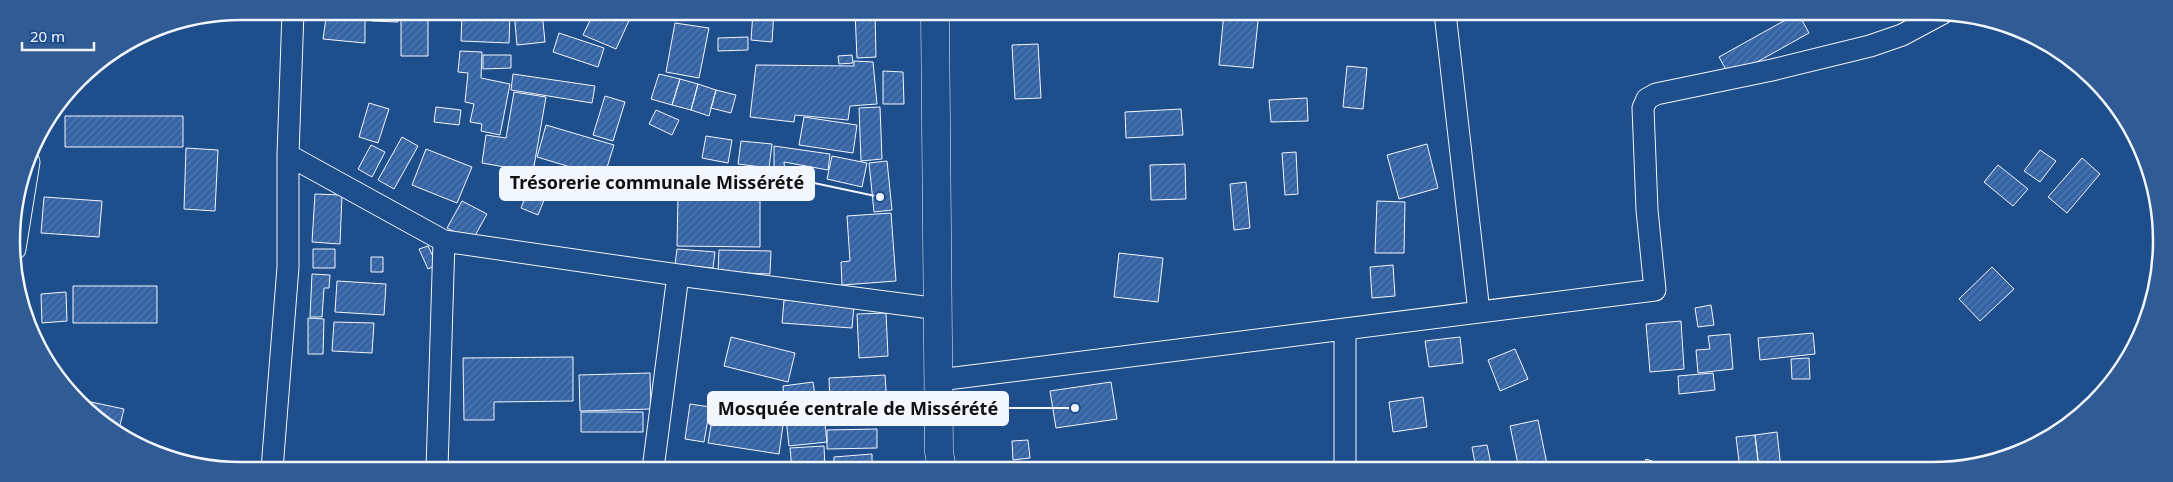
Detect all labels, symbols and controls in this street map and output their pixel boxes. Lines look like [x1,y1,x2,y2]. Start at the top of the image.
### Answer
scale bar [22,20,95,52]
text: 20 m [30,26,65,46]
callout: Trésorerie communale Missérété [500,167,814,200]
text: Trésorerie communale Missérété [510,170,804,194]
callout: Mosquée centrale de Missérété [708,392,1008,425]
text: Mosquée centrale de Missérété [718,396,998,420]

